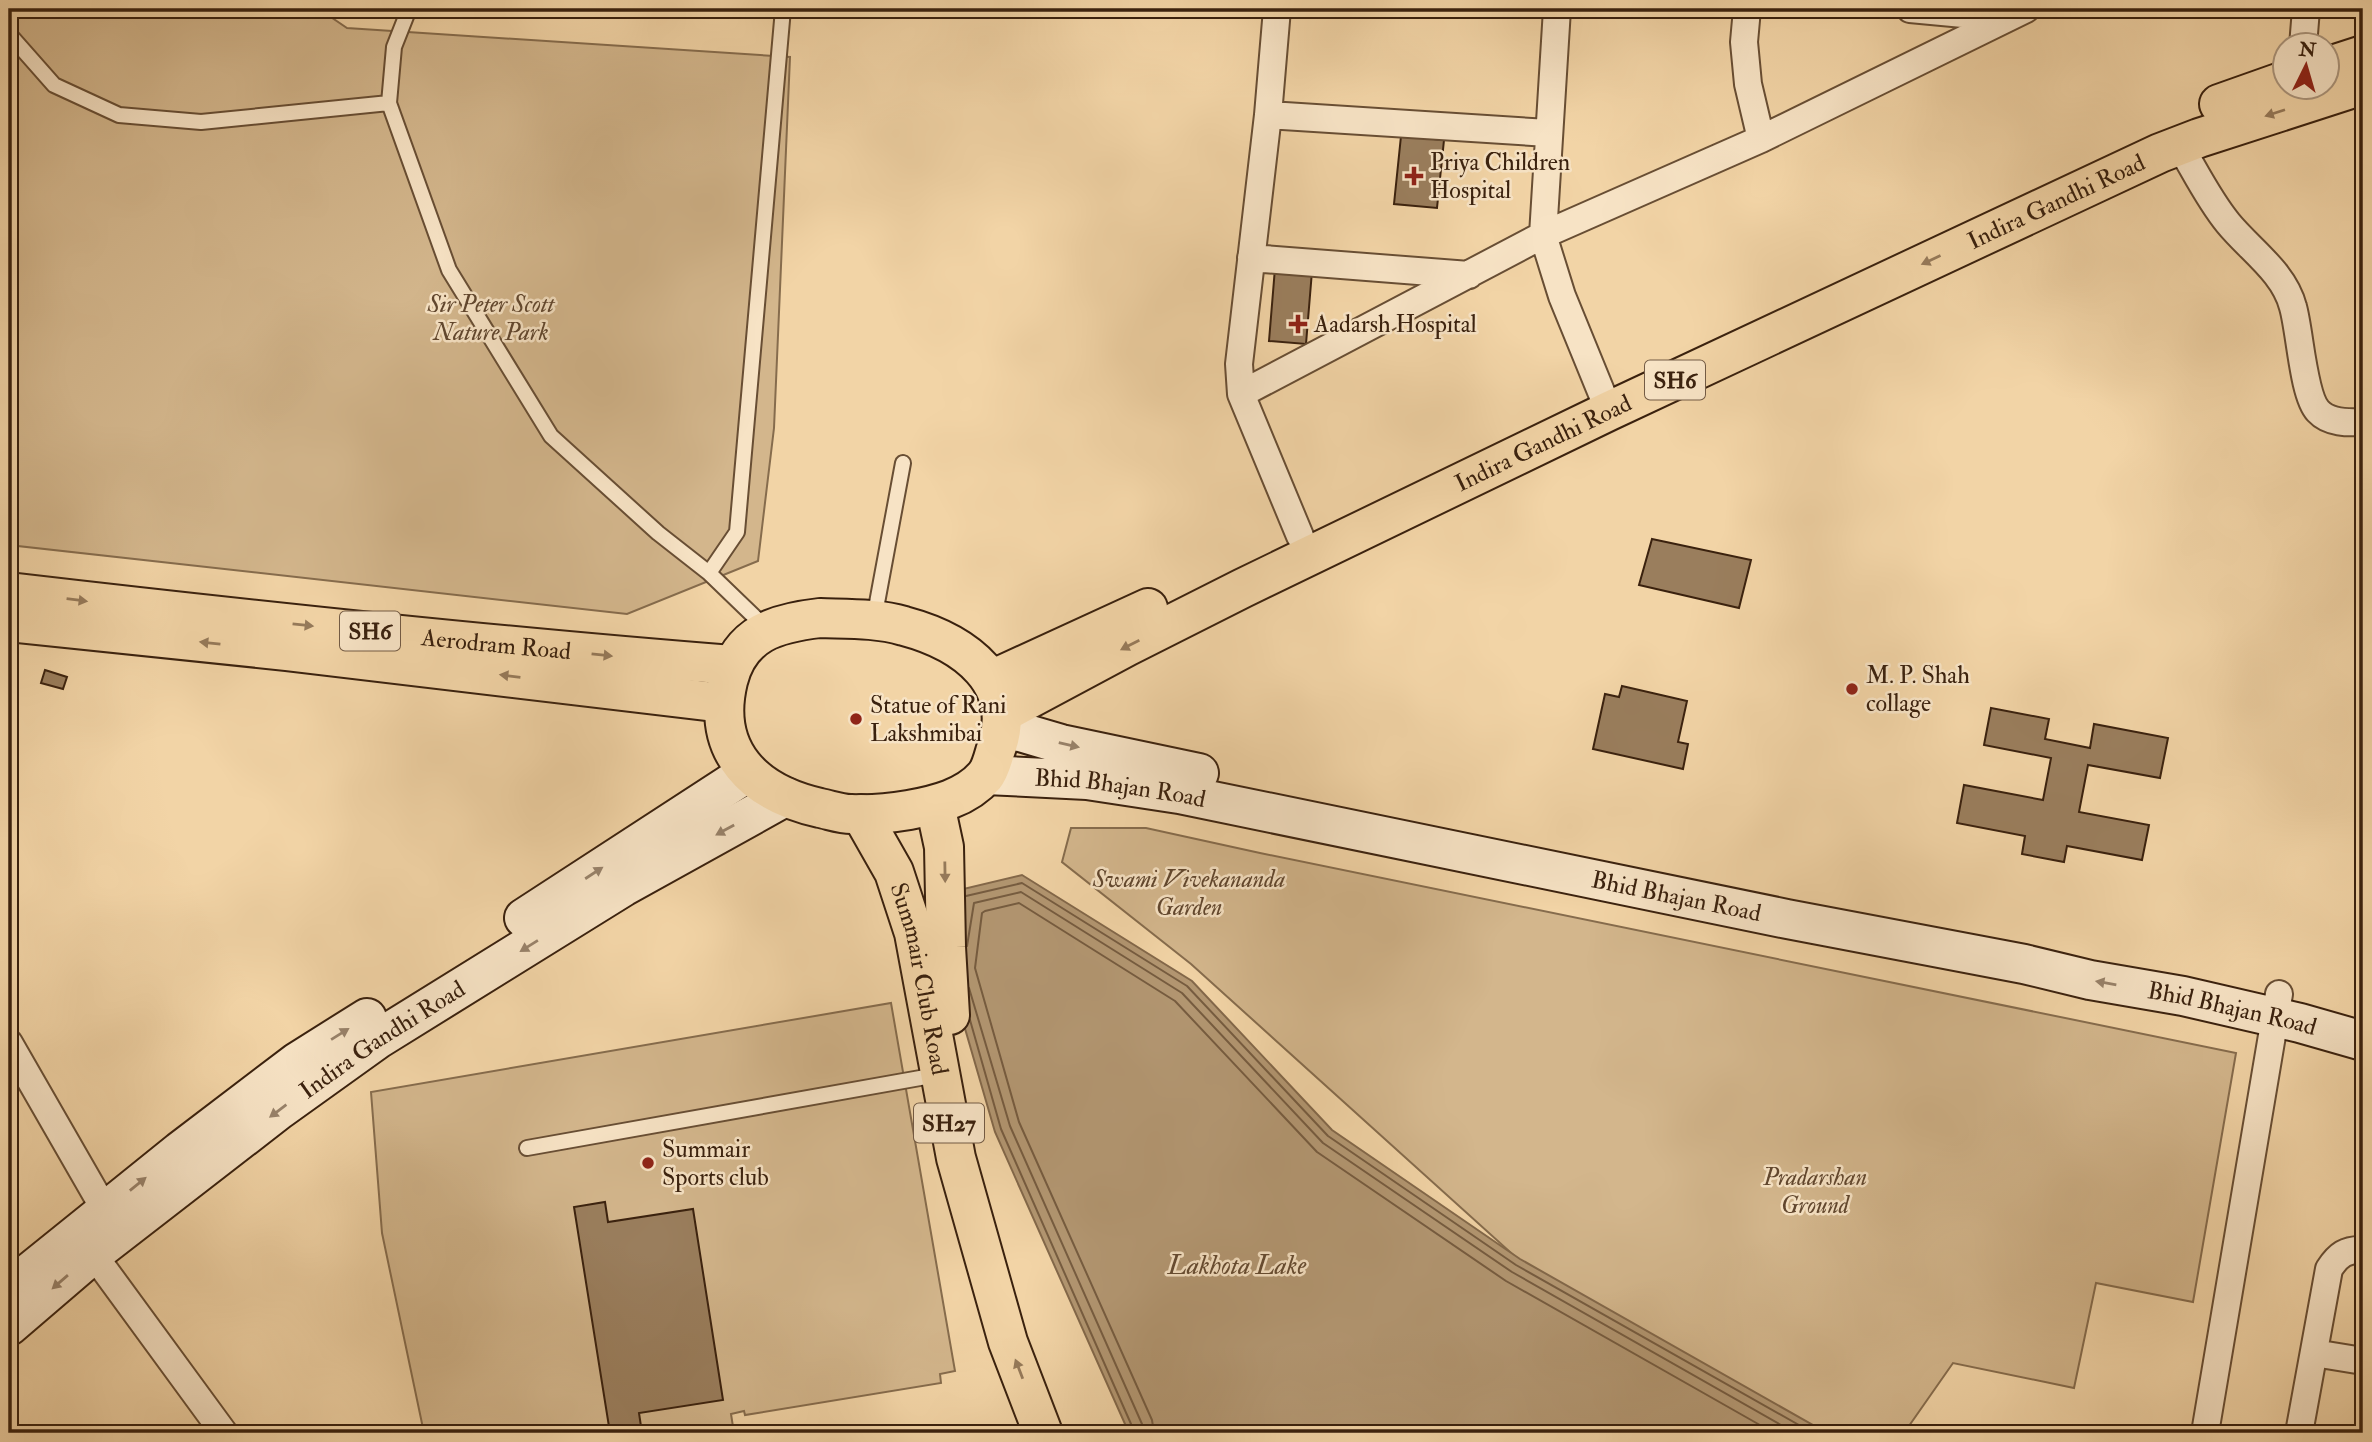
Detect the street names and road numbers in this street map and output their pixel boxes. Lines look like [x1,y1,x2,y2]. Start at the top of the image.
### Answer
street label: Indira Gandhi Road [1962,147,2150,256]
road number: SH6 [1645,360,1705,400]
street label: Indira Gandhi Road [1450,387,1637,499]
road number: SH6 [340,611,400,650]
street label: Aerodram Road [419,622,573,667]
street label: Bhid Bhajan Road [1034,762,1209,815]
street label: Bhid Bhajan Road [1589,864,1764,929]
street label: Summair Club Road [883,879,956,1078]
street label: Indira Gandhi Road [293,973,471,1106]
street label: Bhid Bhajan Road [2145,975,2321,1043]
road number: SH27 [914,1104,984,1142]

